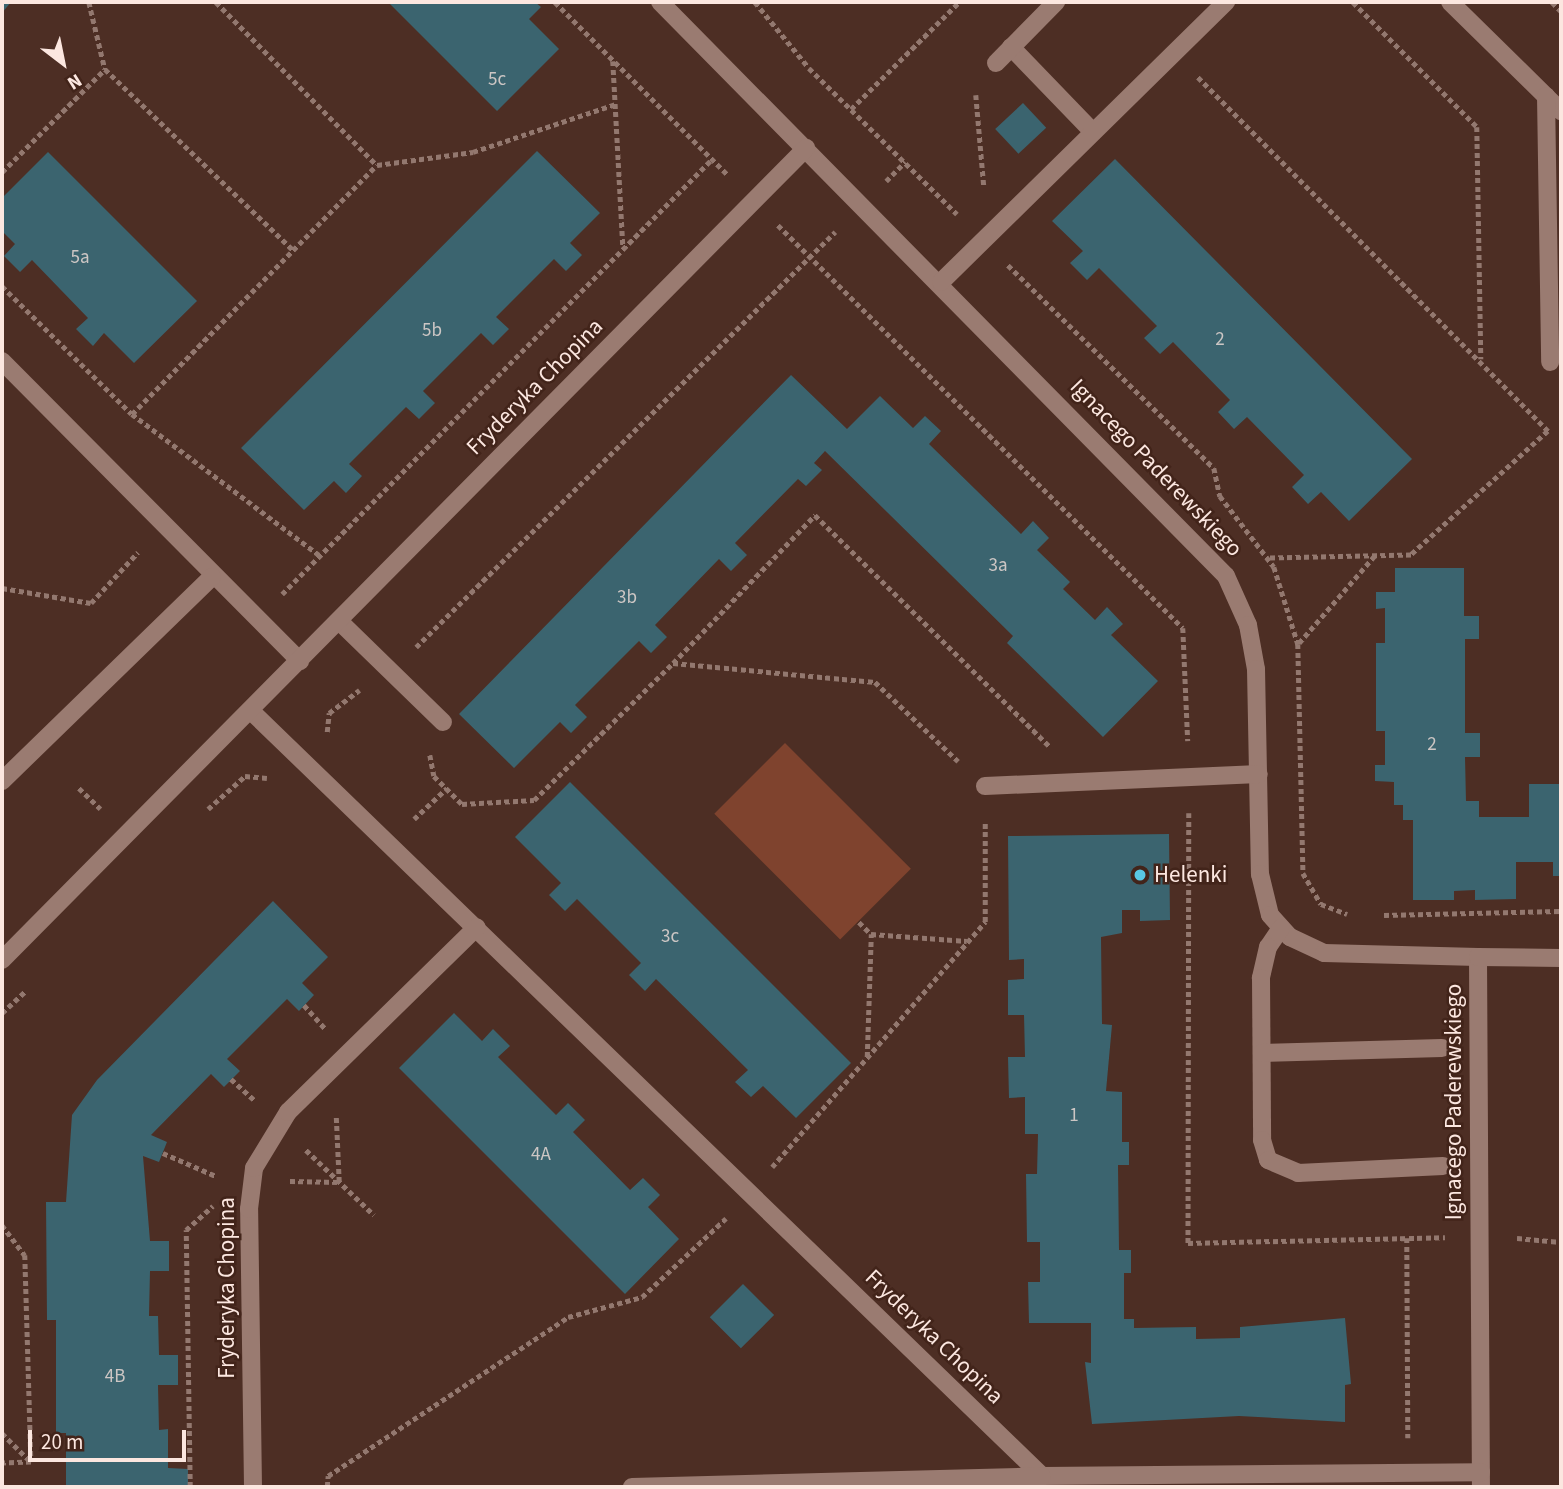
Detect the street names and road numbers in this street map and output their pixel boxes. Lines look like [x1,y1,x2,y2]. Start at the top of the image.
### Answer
street label: Fryderyka Chopina [461,313,609,461]
street label: Ignacego Paderewskiego [1064,373,1248,563]
street label: Ignacego Paderewskiego [1440,984,1468,1220]
street label: Fryderyka Chopina [213,1197,241,1379]
street label: Fryderyka Chopina [859,1264,1009,1410]

